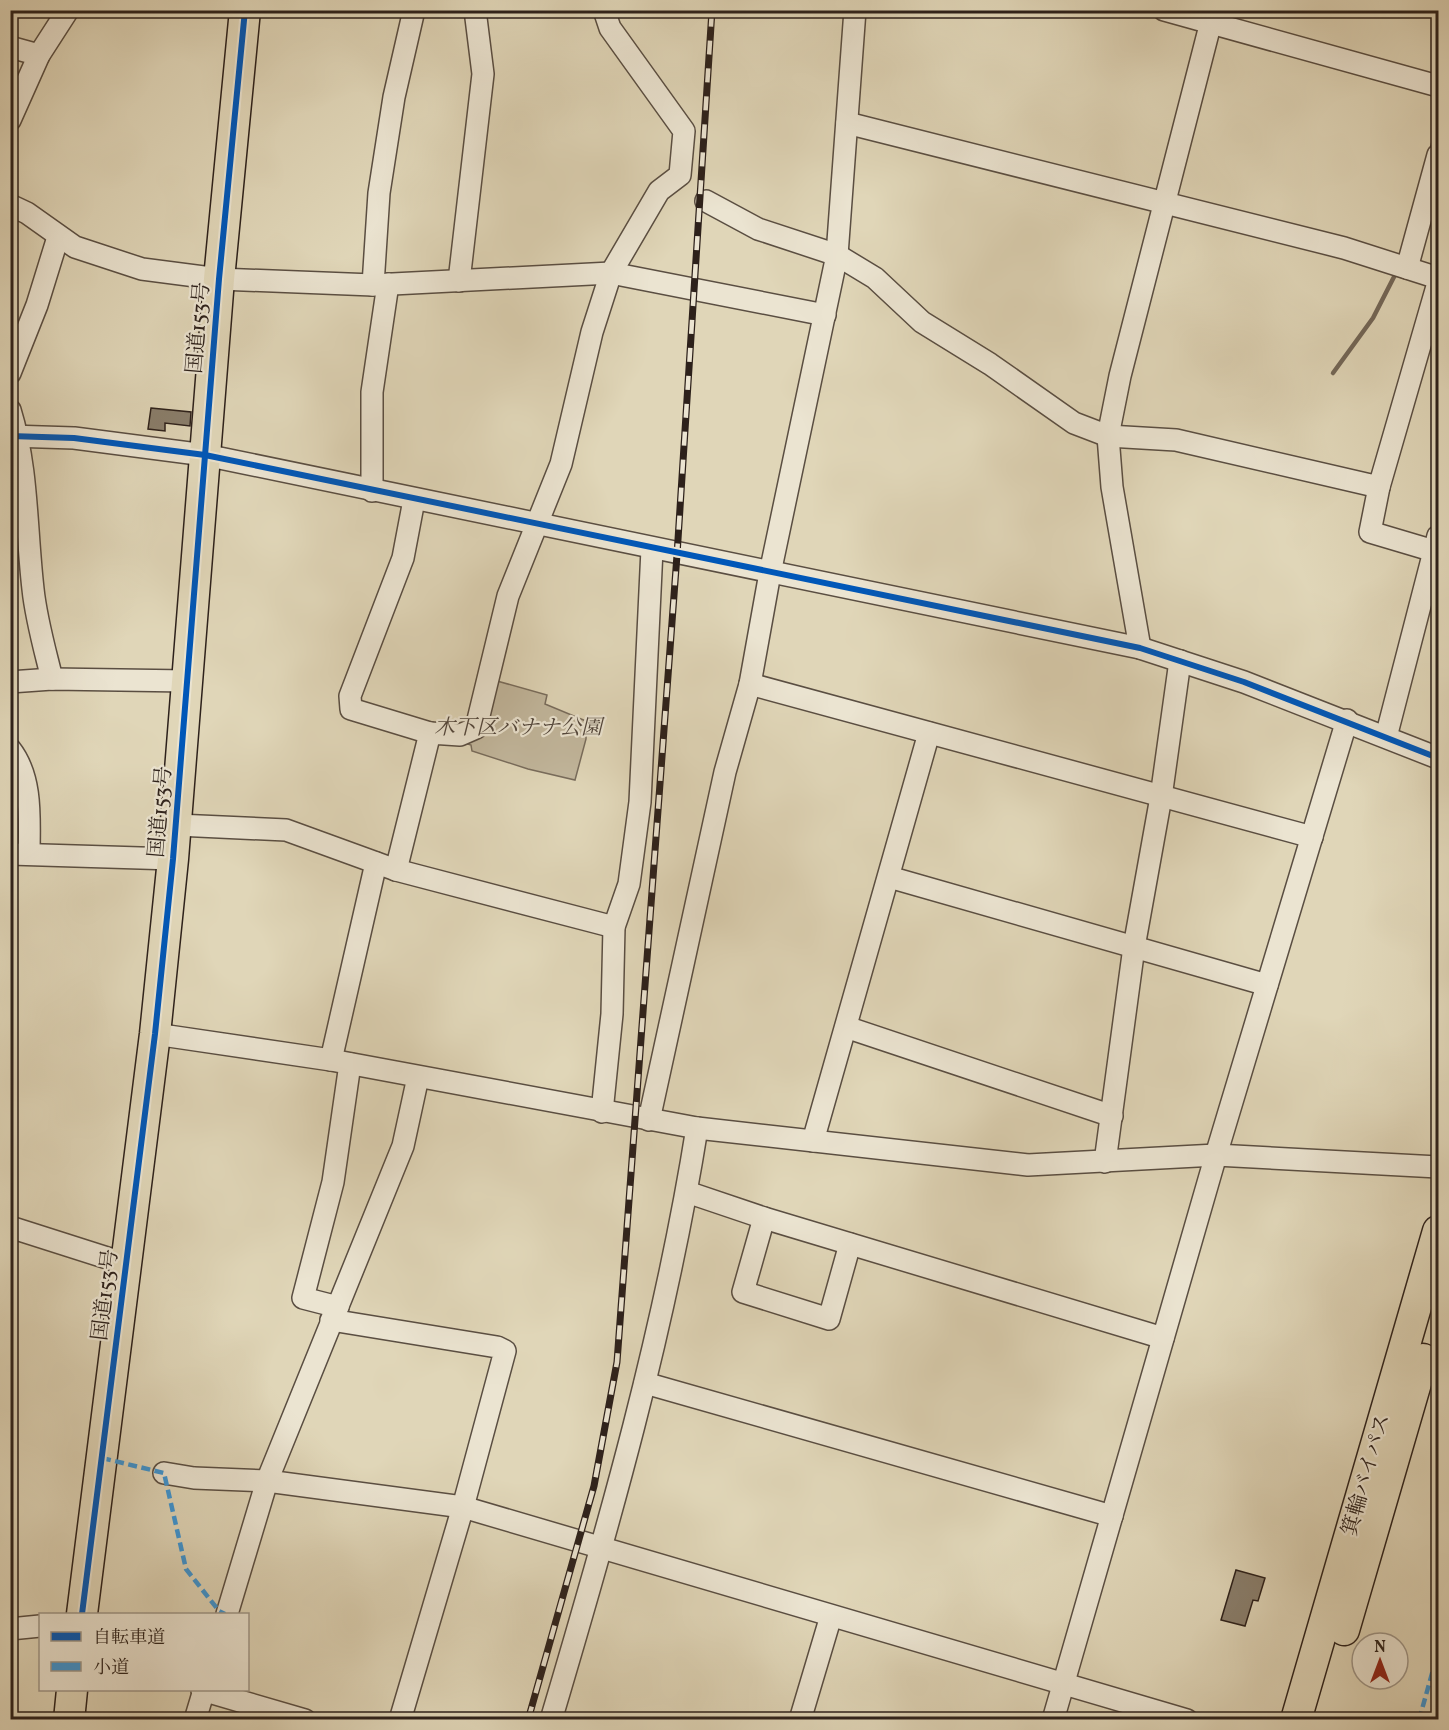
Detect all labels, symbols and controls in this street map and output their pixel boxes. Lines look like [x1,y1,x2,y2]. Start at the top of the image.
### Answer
street label: 国道153号 [181,281,217,375]
park label: 木下区バナナ公園 [434,714,605,743]
street label: 国道153号 [143,765,179,859]
street label: 国道153号 [86,1248,126,1342]
street label: 箕輪バイパス [1336,1411,1398,1539]
legend [39,1613,249,1691]
text: 自転車道 [93,1626,165,1651]
north arrow [1350,1631,1410,1691]
text: N [1374,1637,1386,1659]
text: 小道 [93,1656,129,1681]

